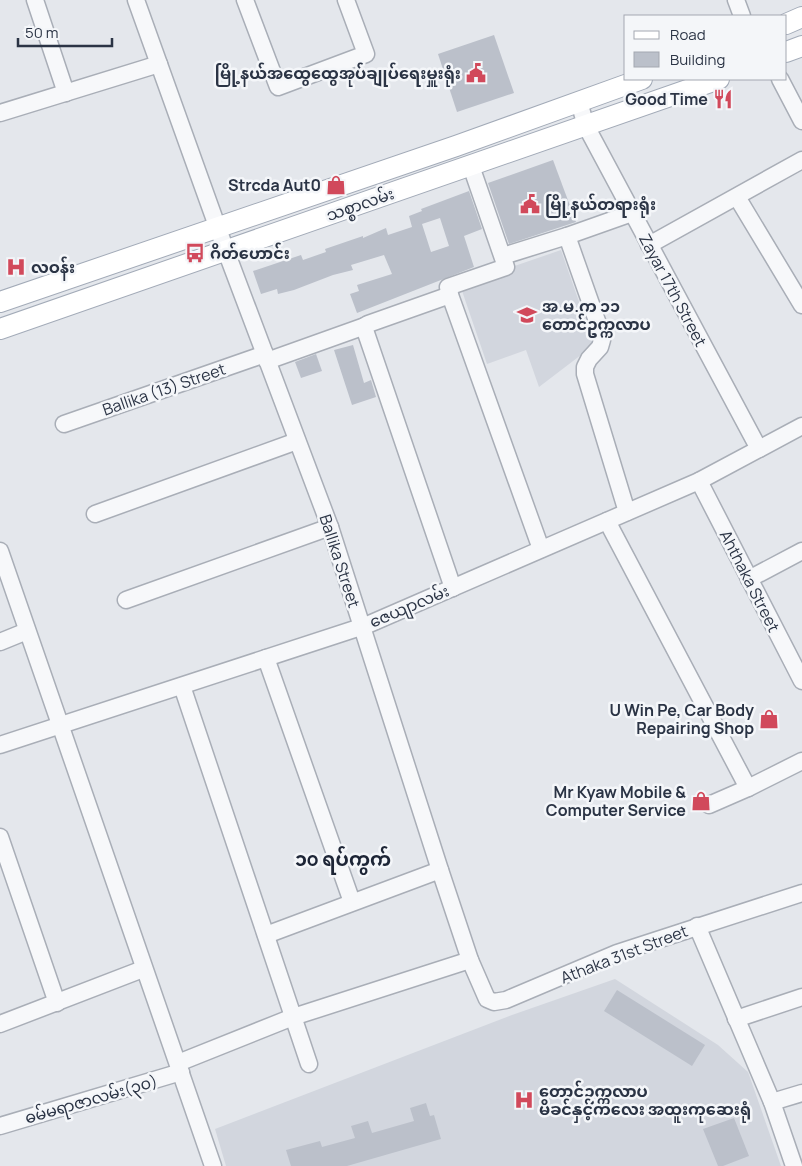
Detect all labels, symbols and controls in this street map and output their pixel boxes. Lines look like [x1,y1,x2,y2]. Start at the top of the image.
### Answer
scale bar [18,15,111,47]
legend [624,15,787,80]
text: 50 m [25,22,59,43]
text: Road [670,24,706,45]
text: Building [670,49,725,70]
place label: မြို့နယ်အထွေထွေအုပ်ချုပ်ရေးမှူးရုံး [215,62,461,87]
public building icon: မြို့နယ်အထွေထွေအုပ်ချုပ်ရေးမှူးရုံး [465,62,487,84]
place label: Good Time [625,88,708,110]
restaurant icon: Good Time [712,88,734,110]
place label: Strcda Aut0 [228,174,321,196]
shop icon: Strcda Aut0 [325,174,347,196]
street label: သစ္စာလမ်း [323,182,398,229]
public building icon: မြို့နယ်တရားရုံး [519,193,541,215]
place label: မြို့နယ်တရားရုံး [545,193,656,218]
street label: Zayar 17th Street [634,230,712,350]
bus stop icon: ဂိတ်ဟောင်း [184,242,206,264]
place label: ဂိတ်ဟောင်း [210,242,290,264]
hospital icon: လဝန်း [5,256,27,278]
place label: လဝန်း [31,256,75,281]
place label: အ.မ.က ၁၁ တောင်ဥက္ကလာပ [542,295,651,338]
school or university icon: အ.မ.က ၁၁ တောင်ဥက္ကလာပ [516,304,538,326]
street label: Ballika (13) Street [100,358,228,420]
street label: Ballika Street [315,512,365,610]
street label: Ahthaka Street [715,526,785,636]
street label: ဇေယျာလမ်း [366,579,453,635]
place label: U Win Pe, Car Body Repairing Shop [609,699,754,739]
shop icon: U Win Pe, Car Body Repairing Shop [758,708,780,730]
place label: Mr Kyaw Mobile & Computer Service [546,781,686,821]
shop icon: Mr Kyaw Mobile & Computer Service [690,790,712,812]
district label: ၁o ရပ်ကွက် [295,846,391,875]
street label: Athaka 31st Street [557,920,691,988]
street label: ဓမ်မရာဇာလမ်း(၃၀) [22,1070,161,1131]
place label: တောင်ဥက္ကလာပ မိခင်နှင့်ကလေး အထူးကုဆေးရုံ [539,1080,751,1123]
hospital icon: တောင်ဥက္ကလာပ မိခင်နှင့်ကလေး အထူးကုဆေးရုံ [513,1089,535,1111]

